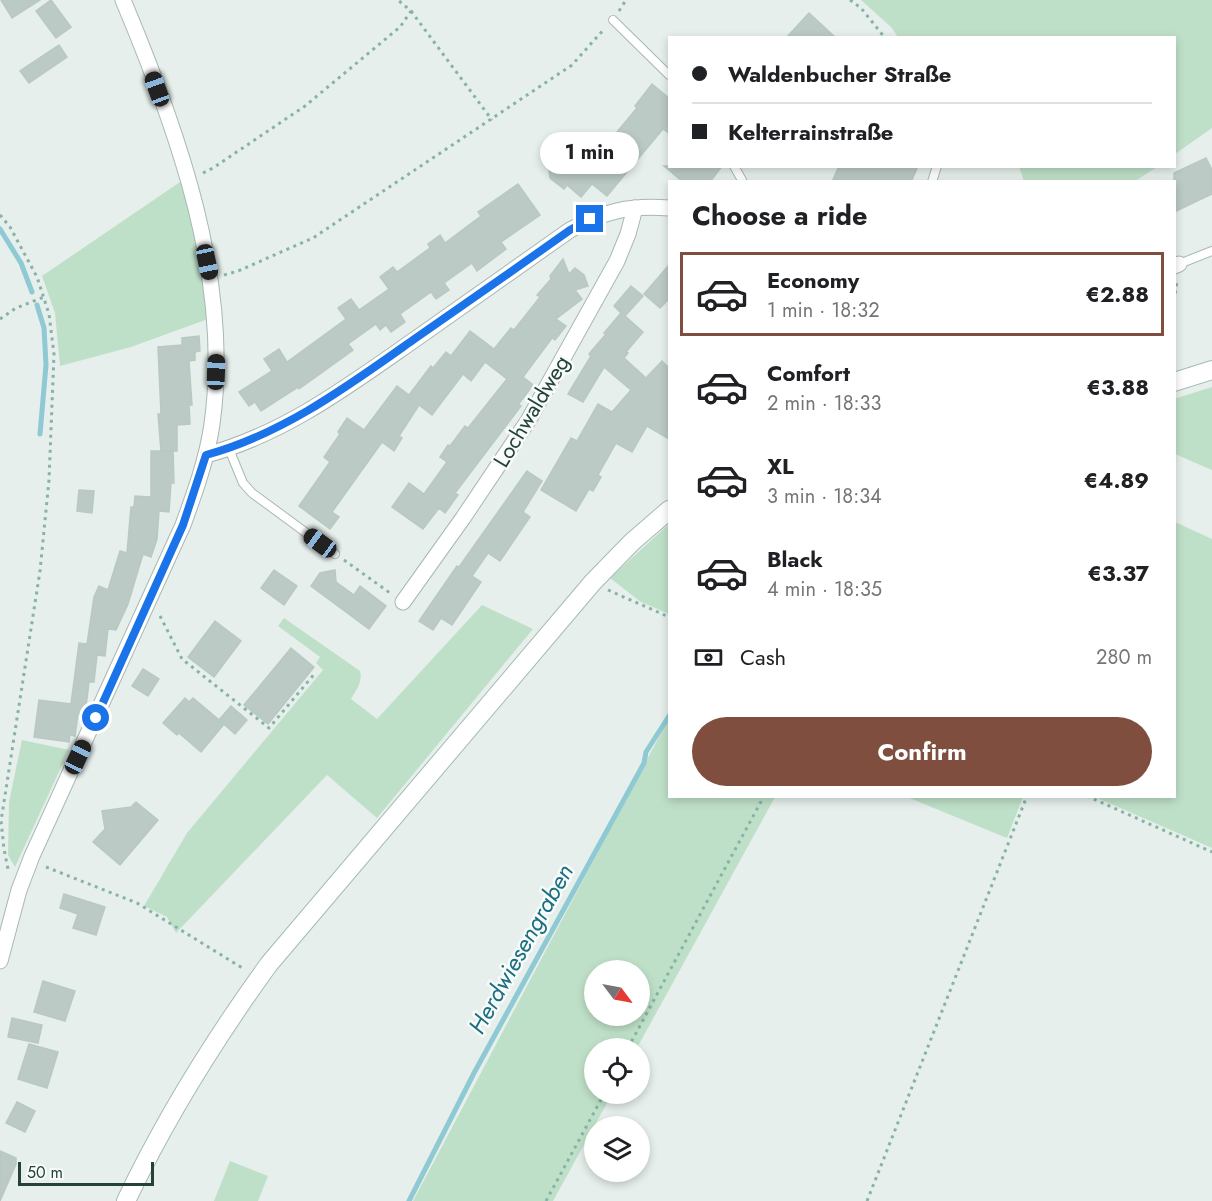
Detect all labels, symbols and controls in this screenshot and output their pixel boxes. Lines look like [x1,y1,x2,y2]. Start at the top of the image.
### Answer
text: Waldenbucher Straße [728,58,951,90]
car [142,69,172,109]
text: Kelterrainstraße [728,116,893,148]
callout: 1 min [540,132,640,174]
text: 1 min [565,138,614,167]
text: Choose a ride [692,196,867,235]
route end [576,205,603,232]
car [194,243,220,281]
text: Economy [767,264,859,296]
icon: car [695,267,749,321]
text: €2.88 [1085,278,1149,310]
text: 1 min · 18:32 [767,296,880,325]
street label: Lochwaldweg [485,349,577,473]
car [206,354,226,390]
text: Comfort [767,357,850,389]
icon: car [695,360,749,414]
text: €3.88 [1087,371,1149,403]
text: 2 min · 18:33 [767,389,881,418]
text: XL [767,450,794,482]
icon: car [695,453,749,507]
text: €4.89 [1084,464,1149,496]
text: 3 min · 18:34 [767,482,882,511]
car [300,525,340,561]
text: Black [767,543,823,575]
icon: car [695,546,749,600]
text: €3.37 [1088,557,1149,589]
text: 4 min · 18:35 [767,575,882,604]
icon: cash [692,641,725,674]
text: Cash [740,641,786,673]
text: 280 m [1096,643,1152,672]
route start [82,704,109,731]
button: Confirm [692,717,1152,786]
car [62,737,94,777]
water label: Herdwiesengraben [459,857,582,1040]
north arrow [584,960,650,1026]
map controls [584,960,650,1182]
button: locate [584,1038,650,1104]
button: layers [584,1116,650,1182]
scale bar [18,1159,154,1186]
text: 50 m [27,1161,63,1184]

